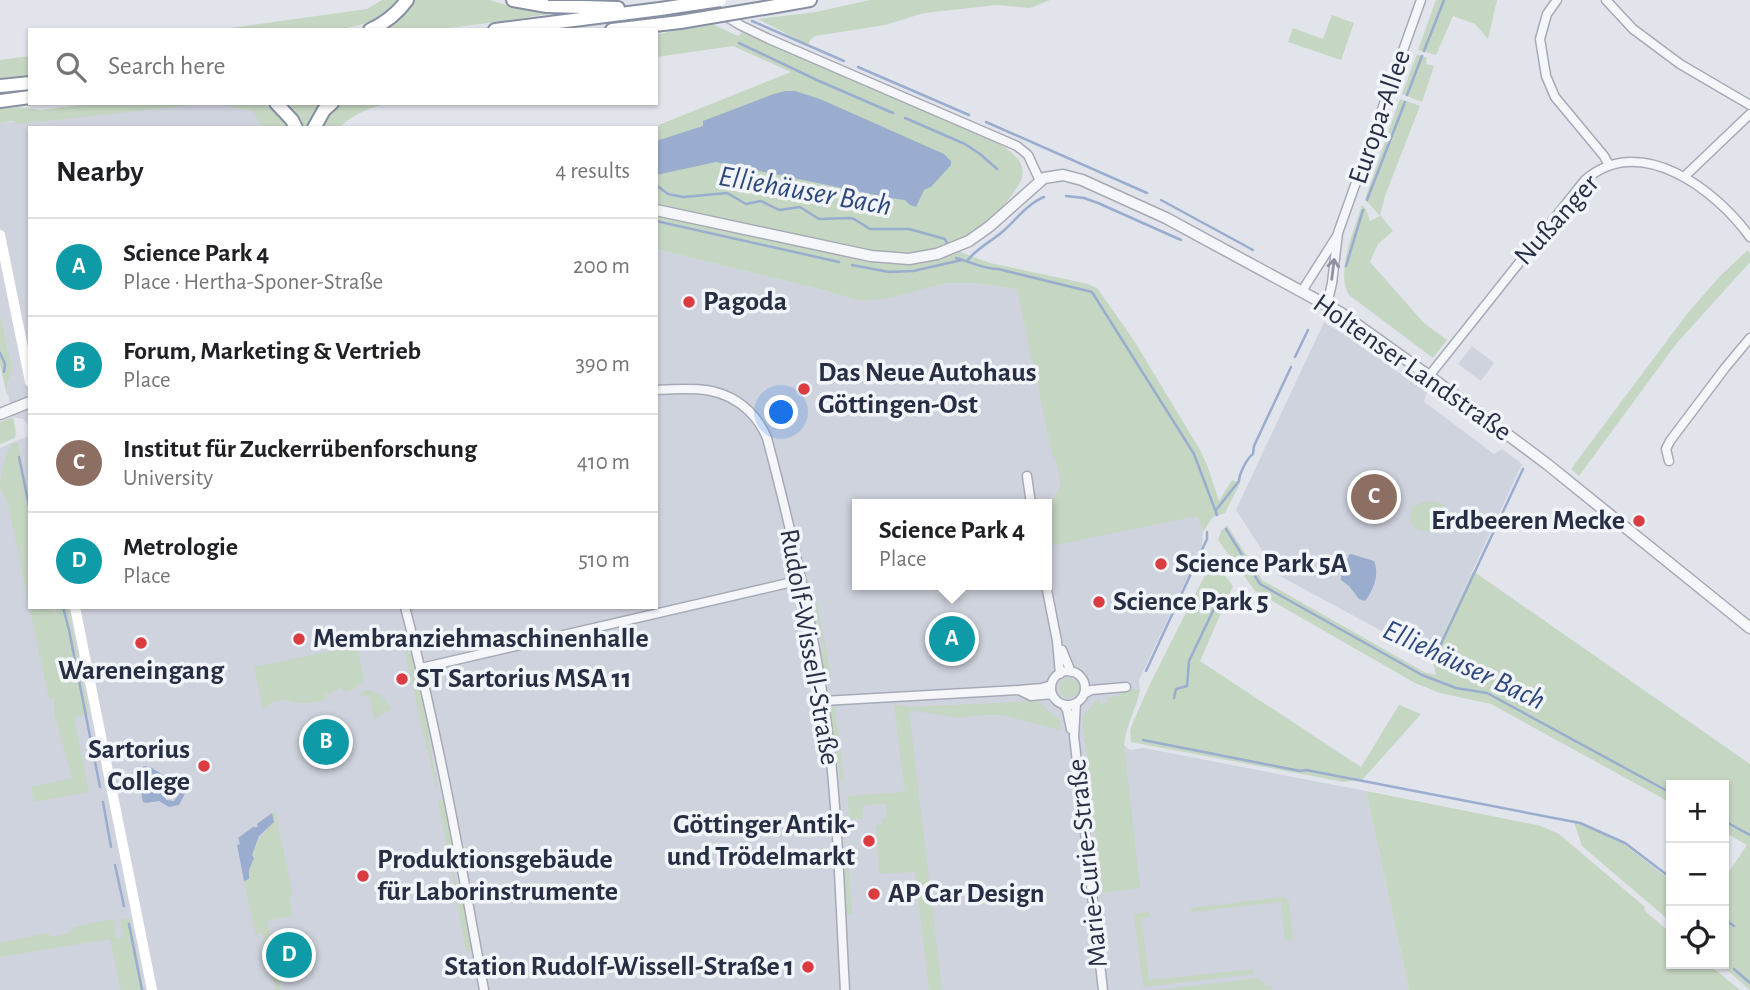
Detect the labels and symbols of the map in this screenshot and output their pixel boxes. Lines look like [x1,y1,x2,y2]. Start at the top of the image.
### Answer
street label: Europa-Allee [1344,46,1416,188]
water label: Elliehäuser Bach [716,161,894,221]
street label: Nußanger [1509,169,1605,271]
one-way arrow [1327,258,1340,281]
place label: Pagoda [703,288,787,316]
street label: Holtenser Landstraße [1308,289,1516,447]
marker: Pagoda [681,294,697,310]
place label: Das Neue Autohaus Göttingen-Ost [818,359,1037,419]
marker: Das Neue Autohaus Göttingen-Ost [796,381,812,397]
your location [764,395,798,429]
pin: C [1351,471,1397,523]
place label: Erdbeeren Mecke [1431,507,1625,535]
marker: Erdbeeren Mecke [1631,513,1647,529]
street label: Rudolf-Wissell-Straße [774,527,844,767]
place label: Science Park 5A [1175,550,1348,578]
marker: Science Park 5A [1153,556,1169,572]
place label: Science Park 5 [1113,588,1269,616]
marker: Science Park 5 [1091,594,1107,610]
pin: A [929,613,975,665]
water label: Elliehäuser Bach [1378,614,1550,716]
place label: Membranziehmaschinenhalle [313,625,649,653]
marker: Membranziehmaschinenhalle [291,631,307,647]
marker: Wareneingang [133,635,149,651]
place label: Wareneingang [58,657,225,685]
place label: ST Sartorius MSA 11 [416,665,632,693]
marker: ST Sartorius MSA 11 [394,671,410,687]
pin: B [303,716,349,768]
place label: Sartorius College [88,736,190,796]
street label: Marie-Curie-Straße [1063,757,1113,969]
marker: Sartorius College [196,758,212,774]
place label: Göttinger Antik- und Trödelmarkt [667,811,856,871]
marker: Göttinger Antik- und Trödelmarkt [861,833,877,849]
place label: Produktionsgebäude für Laborinstrumente [377,846,618,906]
marker: Produktionsgebäude für Laborinstrumente [355,868,371,884]
place label: AP Car Design [888,880,1045,908]
marker: AP Car Design [866,886,882,902]
pin: D [266,929,312,981]
place label: Station Rudolf-Wissell-Straße 1 [444,953,794,981]
marker: Station Rudolf-Wissell-Straße 1 [800,959,816,975]

